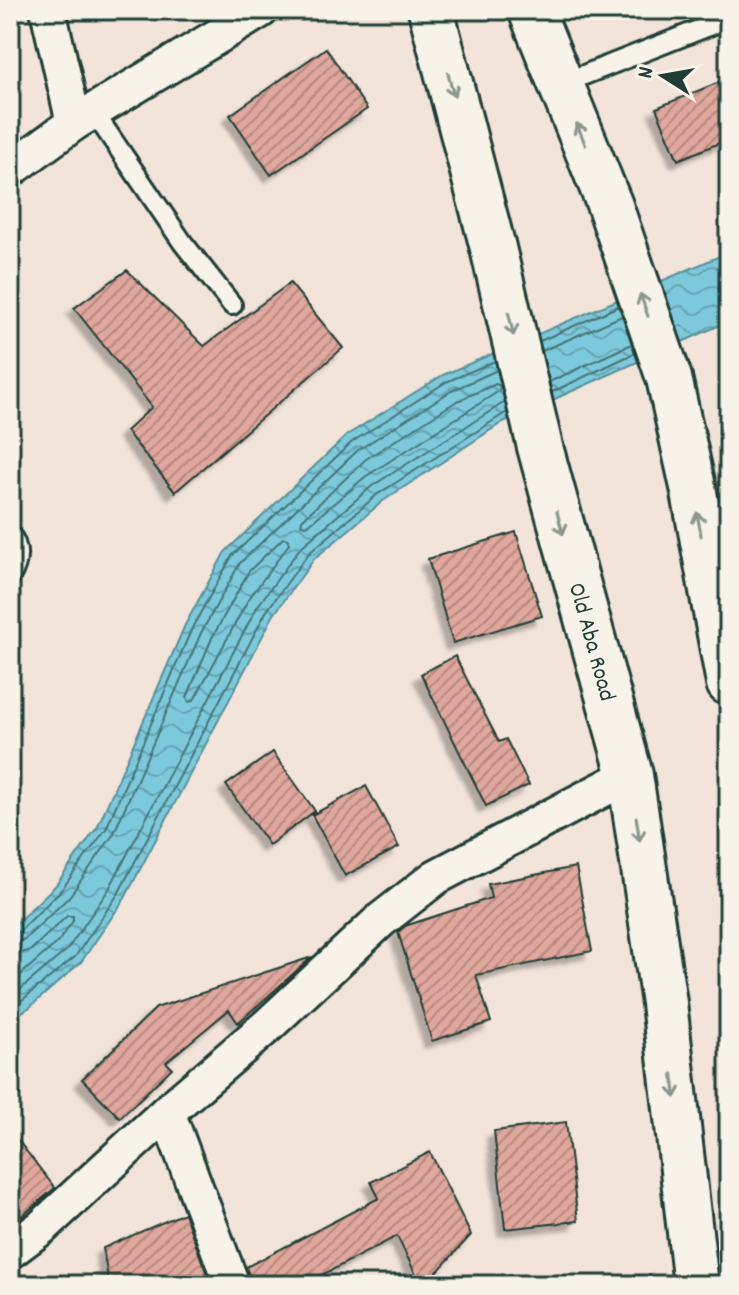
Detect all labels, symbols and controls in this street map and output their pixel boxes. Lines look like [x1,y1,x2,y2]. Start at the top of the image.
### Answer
north arrow [623,36,703,116]
text: N [631,64,663,81]
one-way arrow [444,72,459,98]
one-way arrow [573,122,587,147]
one-way arrow [636,292,651,317]
one-way arrow [504,311,519,337]
one-way arrow [554,509,569,535]
one-way arrow [691,512,706,537]
street label: Old Aba Road [558,579,623,705]
one-way arrow [631,816,646,841]
one-way arrow [667,1073,682,1098]

